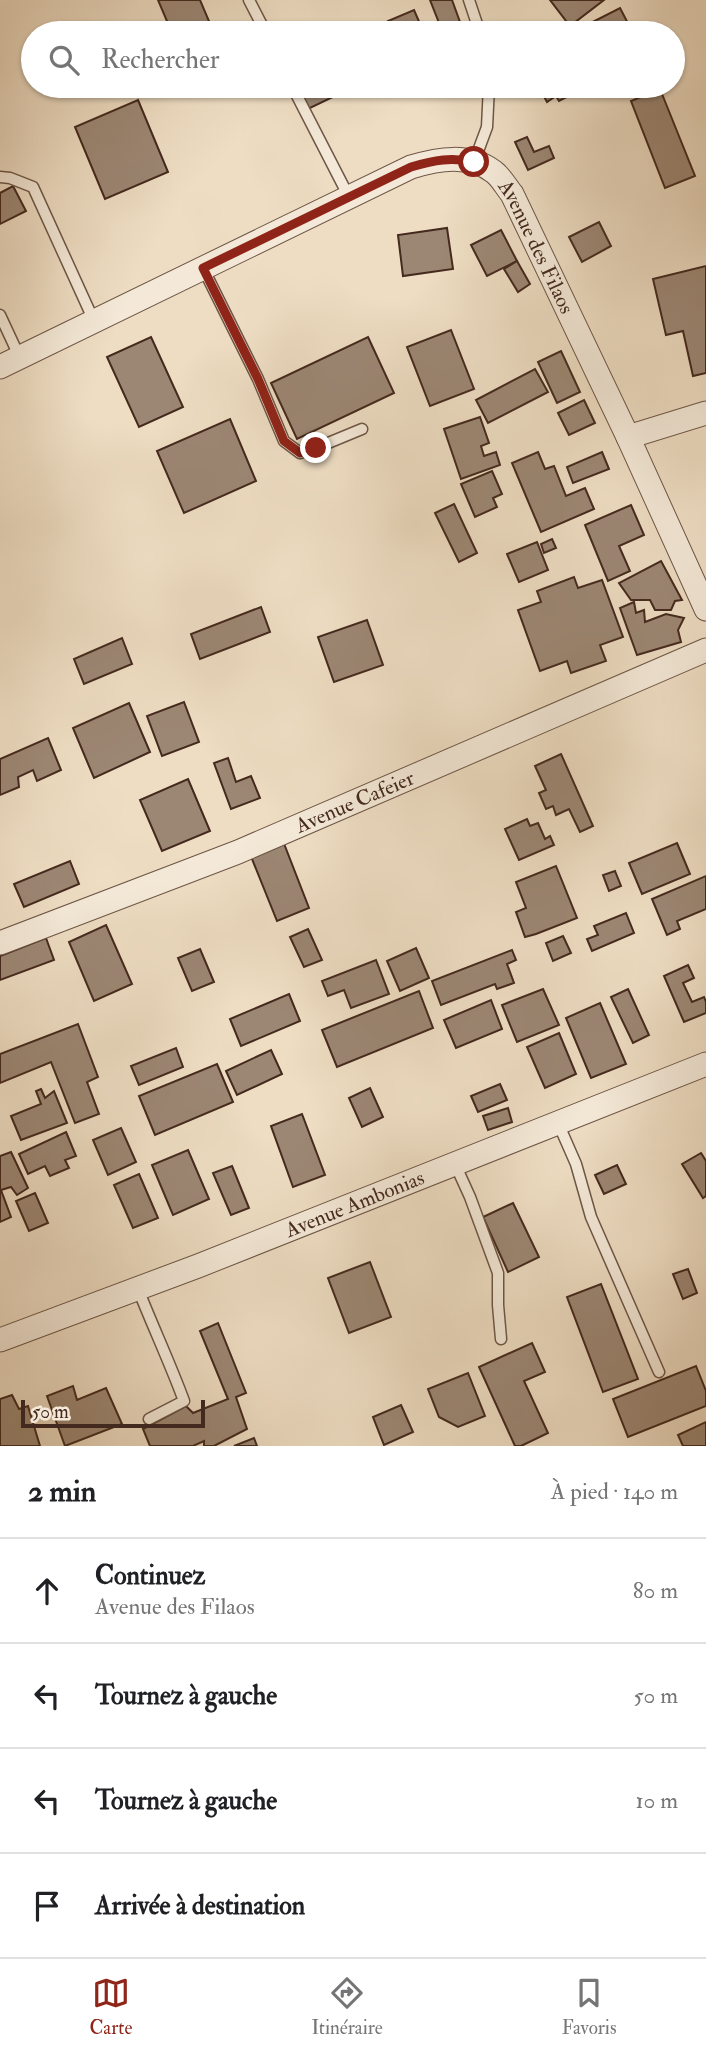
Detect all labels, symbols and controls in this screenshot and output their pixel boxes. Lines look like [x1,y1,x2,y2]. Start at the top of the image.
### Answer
search box [21,21,685,98]
icon: search [45,41,83,79]
text: Rechercher [101,44,220,76]
route start [458,146,489,177]
street label: Avenue des Filaos [492,173,581,318]
route end [300,432,331,463]
street label: Avenue Cafeier [290,764,418,840]
street label: Avenue Ambonias [280,1164,428,1244]
scale bar [21,1397,205,1429]
text: 50 m [32,1400,69,1424]
text: 2 min [28,1473,96,1510]
text: À pied · 140 m [551,1477,678,1506]
text: Continuez [95,1560,205,1592]
icon: ahead [28,1572,66,1610]
text: 80 m [633,1576,678,1605]
text: Avenue des Filaos [95,1592,255,1621]
icon: left [28,1677,66,1715]
text: Tournez à gauche [95,1680,277,1712]
text: 50 m [634,1681,678,1710]
icon: left [28,1782,66,1820]
text: Tournez à gauche [95,1785,277,1817]
text: 10 m [635,1786,678,1815]
icon: arrive [28,1887,66,1925]
text: Arrivée à destination [95,1890,305,1922]
tab: Carte [90,1974,132,2040]
tab: Itinéraire [311,1974,383,2040]
tab: Favoris [562,1974,616,2040]

